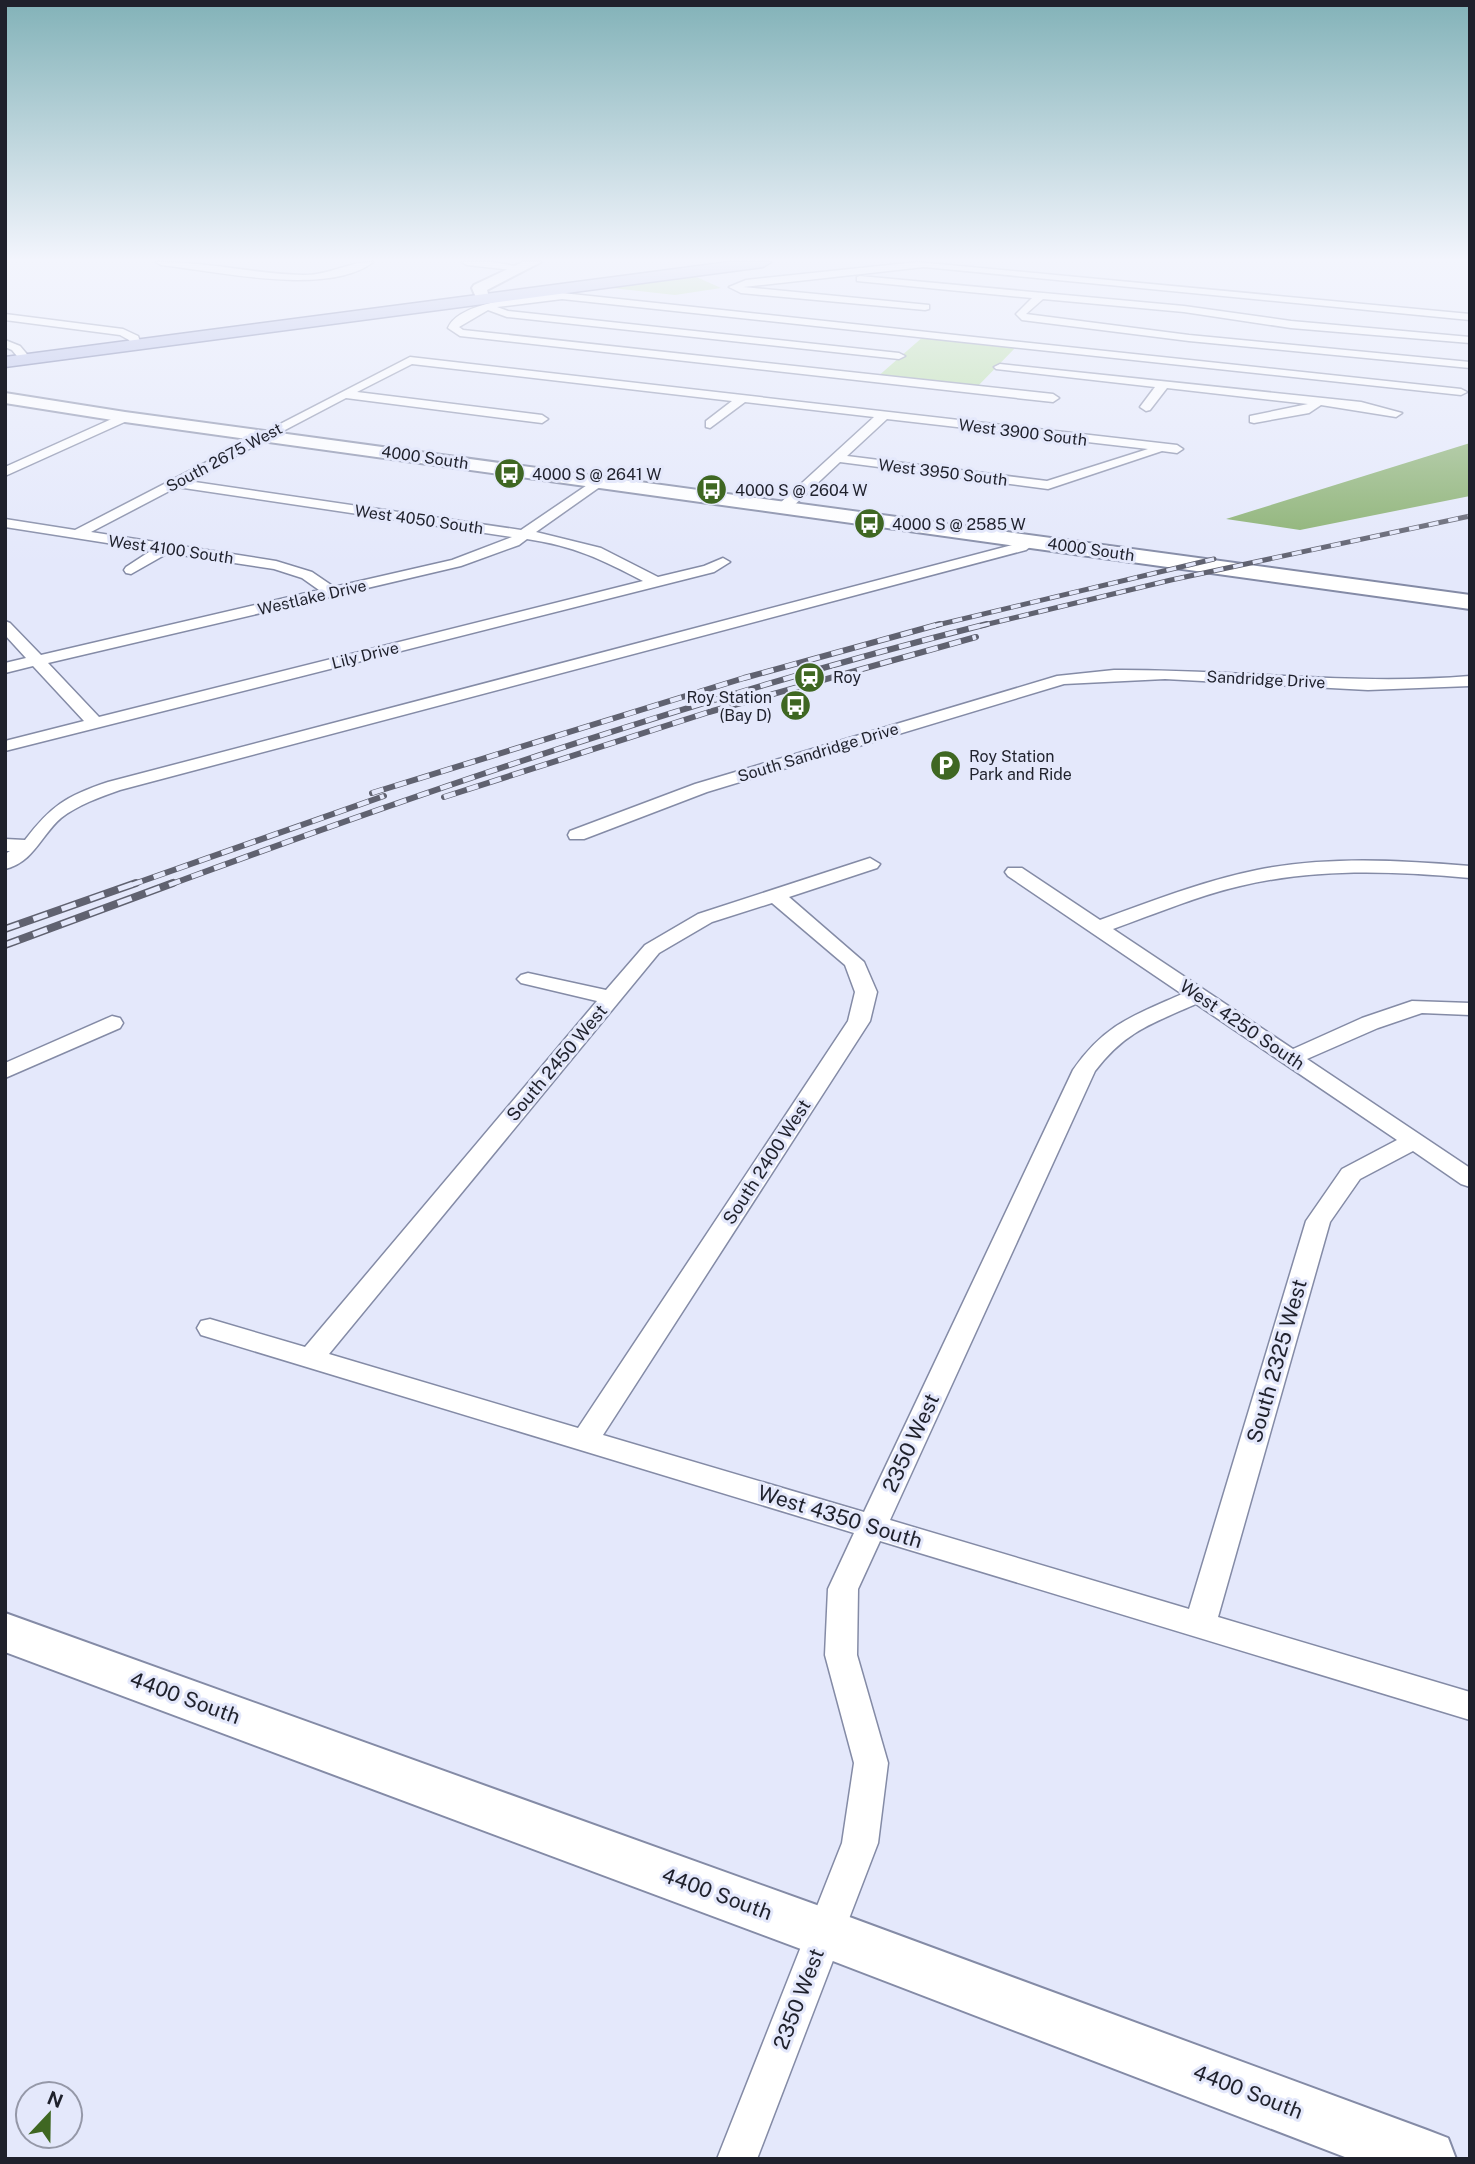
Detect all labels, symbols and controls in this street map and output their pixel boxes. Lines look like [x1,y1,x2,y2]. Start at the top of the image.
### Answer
street label: West 3900 South [958,415,1088,450]
street label: South 2675 West [163,419,285,496]
street label: 4000 South [380,442,470,473]
street label: West 3950 South [877,455,1009,490]
bus stop icon: 4000 S @ 2641 W [492,457,526,491]
place label: 4000 S @ 2641 W [532,465,661,484]
bus stop icon: 4000 S @ 2604 W [695,473,729,507]
place label: 4000 S @ 2604 W [735,481,868,500]
street label: West 4050 South [353,501,485,538]
bus stop icon: 4000 S @ 2585 W [852,507,886,541]
place label: 4000 S @ 2585 W [892,515,1026,534]
street label: West 4100 South [107,531,235,568]
street label: 4000 South [1046,534,1136,565]
street label: Westlake Drive [256,576,368,619]
street label: Lily Drive [330,638,401,673]
station icon: Roy [793,660,827,694]
street label: Sandridge Drive [1206,667,1326,692]
place label: Roy [833,668,861,687]
place label: Roy Station (Bay D) [687,688,772,725]
bus stop icon: Roy Station (Bay D) [778,689,812,723]
street label: South Sandridge Drive [735,719,901,786]
place label: Roy Station Park and Ride [969,747,1072,784]
parking icon: Roy Station Park and Ride [929,748,963,782]
street label: West 4250 South [1176,975,1309,1074]
street label: South 2450 West [502,1000,611,1125]
street label: South 2400 West [718,1095,815,1228]
street label: South 2325 West [1241,1276,1312,1446]
street label: 2350 West [877,1389,944,1496]
street label: West 4350 South [755,1480,925,1553]
street label: 4400 South [127,1666,244,1729]
street label: 4400 South [659,1862,776,1925]
street label: 2350 West [768,1945,829,2053]
street label: 4400 South [1190,2059,1307,2124]
north arrow [14,2080,84,2150]
text: N [44,2086,66,2112]

